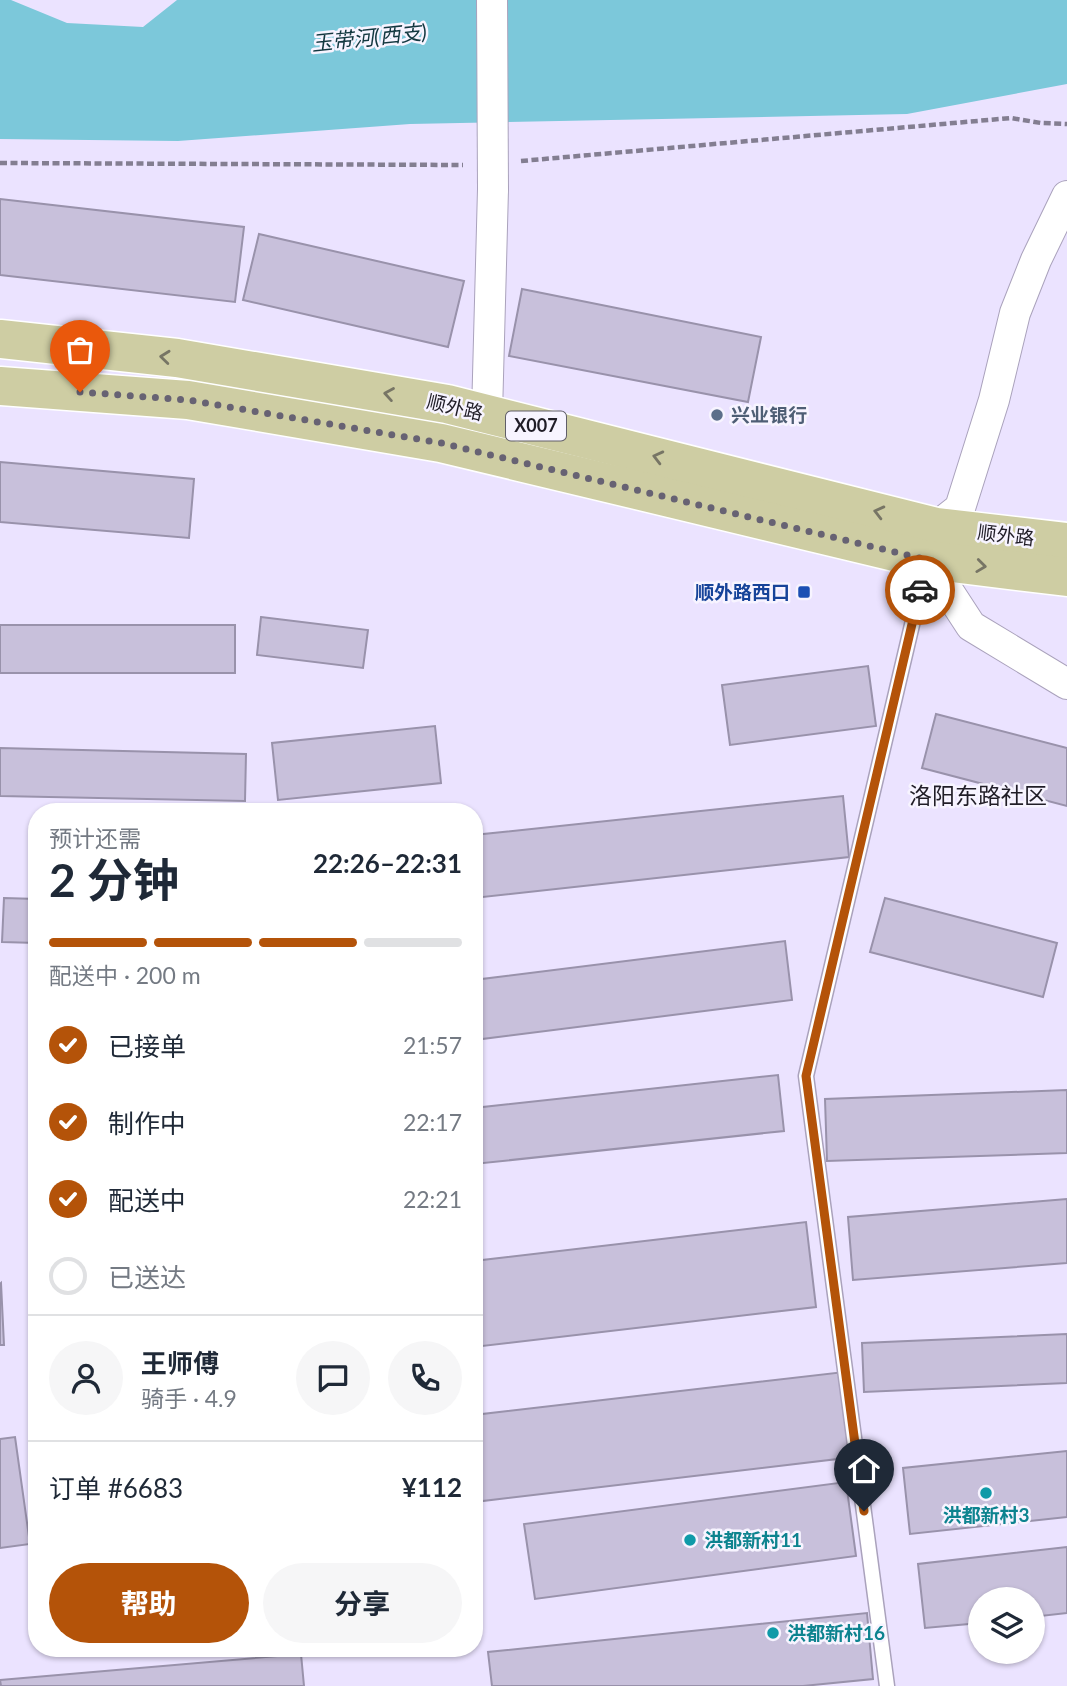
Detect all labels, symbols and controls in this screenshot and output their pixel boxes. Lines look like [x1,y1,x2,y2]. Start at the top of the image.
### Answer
water label: 玉带河(西支) [310,18,428,55]
pin [50,320,110,392]
icon: bag [61,331,99,369]
one-way arrow [159,350,170,365]
one-way arrow [383,387,395,402]
street label: 顺外路 [425,389,485,424]
place label: 兴业银行 [731,403,807,426]
marker: 兴业银行 [709,407,725,423]
road number: X007 [506,412,566,440]
one-way arrow [652,451,664,465]
one-way arrow [873,506,885,520]
street label: 顺外路 [976,520,1036,549]
courier [885,555,955,625]
one-way arrow [975,559,987,574]
icon: car [901,571,939,609]
place label: 顺外路西口 [695,580,790,603]
marker: 顺外路西口 [796,584,812,600]
district label: 洛阳东路社区 [909,781,1047,809]
text: 预计还需 [49,824,141,852]
text: 22:26–22:31 [313,847,462,879]
text: 2 分钟 [49,852,179,907]
text: 配送中 · 200 m [49,961,201,989]
icon: check [49,1026,87,1064]
text: 已接单 [108,1030,186,1062]
text: 21:57 [403,1031,462,1059]
icon: check [49,1103,87,1141]
text: 制作中 [108,1107,186,1139]
text: 22:17 [403,1108,462,1136]
icon: check [49,1180,87,1218]
text: 配送中 [108,1184,186,1216]
text: 22:21 [403,1185,462,1213]
text: 已送达 [108,1261,186,1293]
button: person [49,1341,123,1415]
button: chat [296,1341,370,1415]
button: phone [388,1341,462,1415]
text: 王师傅 [141,1347,219,1379]
text: 骑手 · 4.9 [141,1384,237,1412]
pin [834,1439,894,1511]
icon: home [845,1450,883,1488]
text: ¥112 [402,1471,462,1503]
text: 订单 #6683 [49,1472,183,1504]
marker: 洪都新村3 [978,1485,994,1501]
place label: 洪都新村3 [942,1503,1030,1526]
place label: 洪都新村11 [704,1528,802,1551]
marker: 洪都新村11 [682,1532,698,1548]
button: 帮助 [49,1563,249,1643]
button: 分享 [263,1563,462,1643]
map controls [968,1587,1045,1664]
button: layers [968,1587,1045,1664]
place label: 洪都新村16 [787,1621,885,1644]
marker: 洪都新村16 [765,1625,781,1641]

